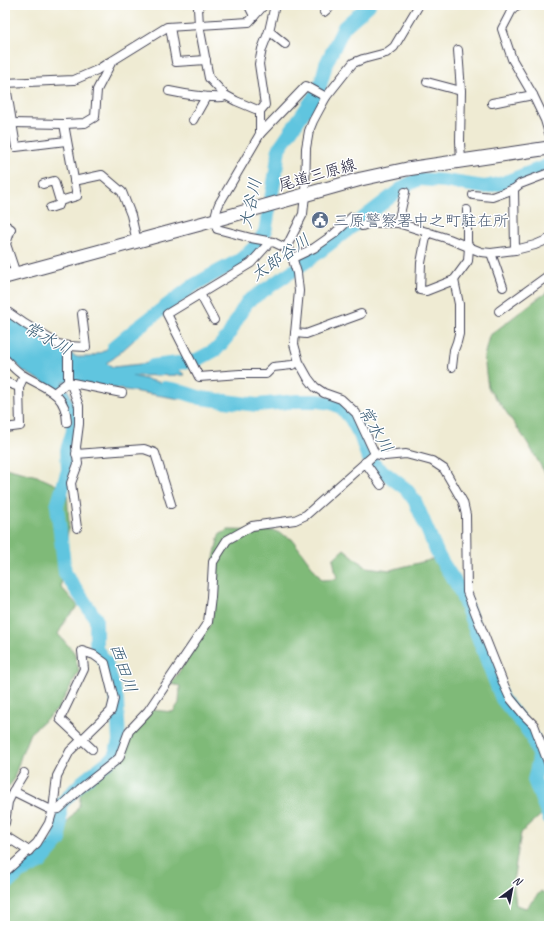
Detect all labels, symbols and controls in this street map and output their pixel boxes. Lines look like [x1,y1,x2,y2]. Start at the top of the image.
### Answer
street label: 尾道三原線 [276,154,358,196]
water label: 大谷川 [235,176,266,230]
public building icon: 三原警察署中之町駐在所 [310,210,330,230]
place label: 三原警察署中之町駐在所 [333,211,509,231]
water label: 太郎谷川 [246,229,314,286]
water label: 常水川 [20,317,75,360]
water label: 常水川 [353,402,398,457]
water label: 西田川 [105,641,142,696]
north arrow [492,869,532,909]
text: N [511,873,526,889]

